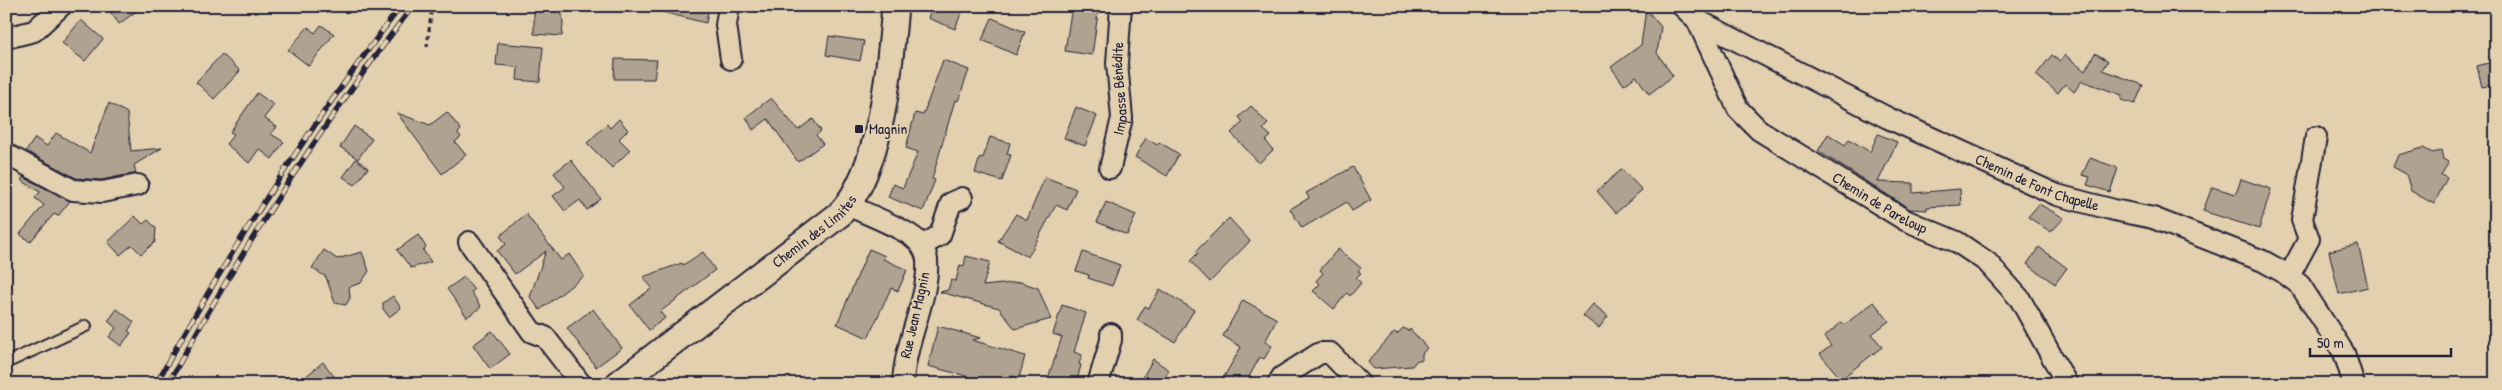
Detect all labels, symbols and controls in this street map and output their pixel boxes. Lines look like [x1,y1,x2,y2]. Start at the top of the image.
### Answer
street label: Impasse Bénédite [1106,41,1133,137]
place label: Magnin [869,118,908,139]
marker: Magnin [853,123,865,135]
street label: Chemin de Font Chapelle [1972,148,2102,216]
street label: Chemin de Pareloup [1829,167,1931,239]
street label: Chemin des Limites [767,190,862,272]
street label: Rue Jean Magnin [894,269,935,360]
scale bar [2310,325,2451,357]
text: 50 m [2317,332,2344,353]

